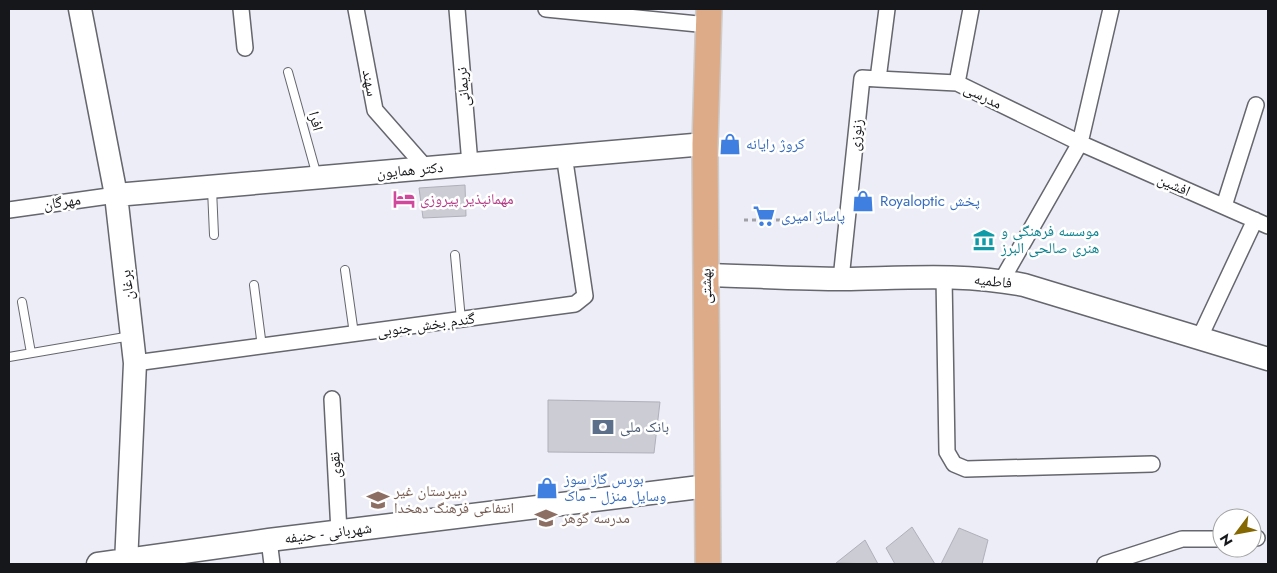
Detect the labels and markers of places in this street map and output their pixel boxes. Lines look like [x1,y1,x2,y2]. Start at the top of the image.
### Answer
shop icon: کروژ رایانه [717,131,743,157]
place label: کروژ رایانه [746,133,805,155]
hotel icon: مهمانپذیر پیروزی [391,186,417,212]
place label: مهمانپذیر پیروزی [420,188,514,210]
shop icon: Royaloptic پخش [850,188,876,214]
place label: Royaloptic پخش [880,190,980,212]
supermarket icon: پاساژ امیری [751,203,777,229]
place label: پاساژ امیری [781,205,845,227]
place label: موسسه فرهنگی و هنری صالحی البرز [1000,220,1099,259]
museum icon: موسسه فرهنگی و هنری صالحی البرز [971,227,997,253]
bank icon: بانک ملی [590,414,616,440]
place label: بانک ملی [620,416,669,438]
place label: بورس گاز سوز وسایل منزل -- ماک [563,468,666,507]
shop icon: بورس گاز سوز وسایل منزل -- ماک [534,475,560,501]
place label: دبیرستان غیر انتفاعی فرهنگ دهخدا [393,480,514,519]
school or university icon: دبیرستان غیر انتفاعی فرهنگ دهخدا [365,487,391,513]
school or university icon: مدرسه گوهر [533,505,559,531]
place label: مدرسه گوهر [561,507,630,529]

